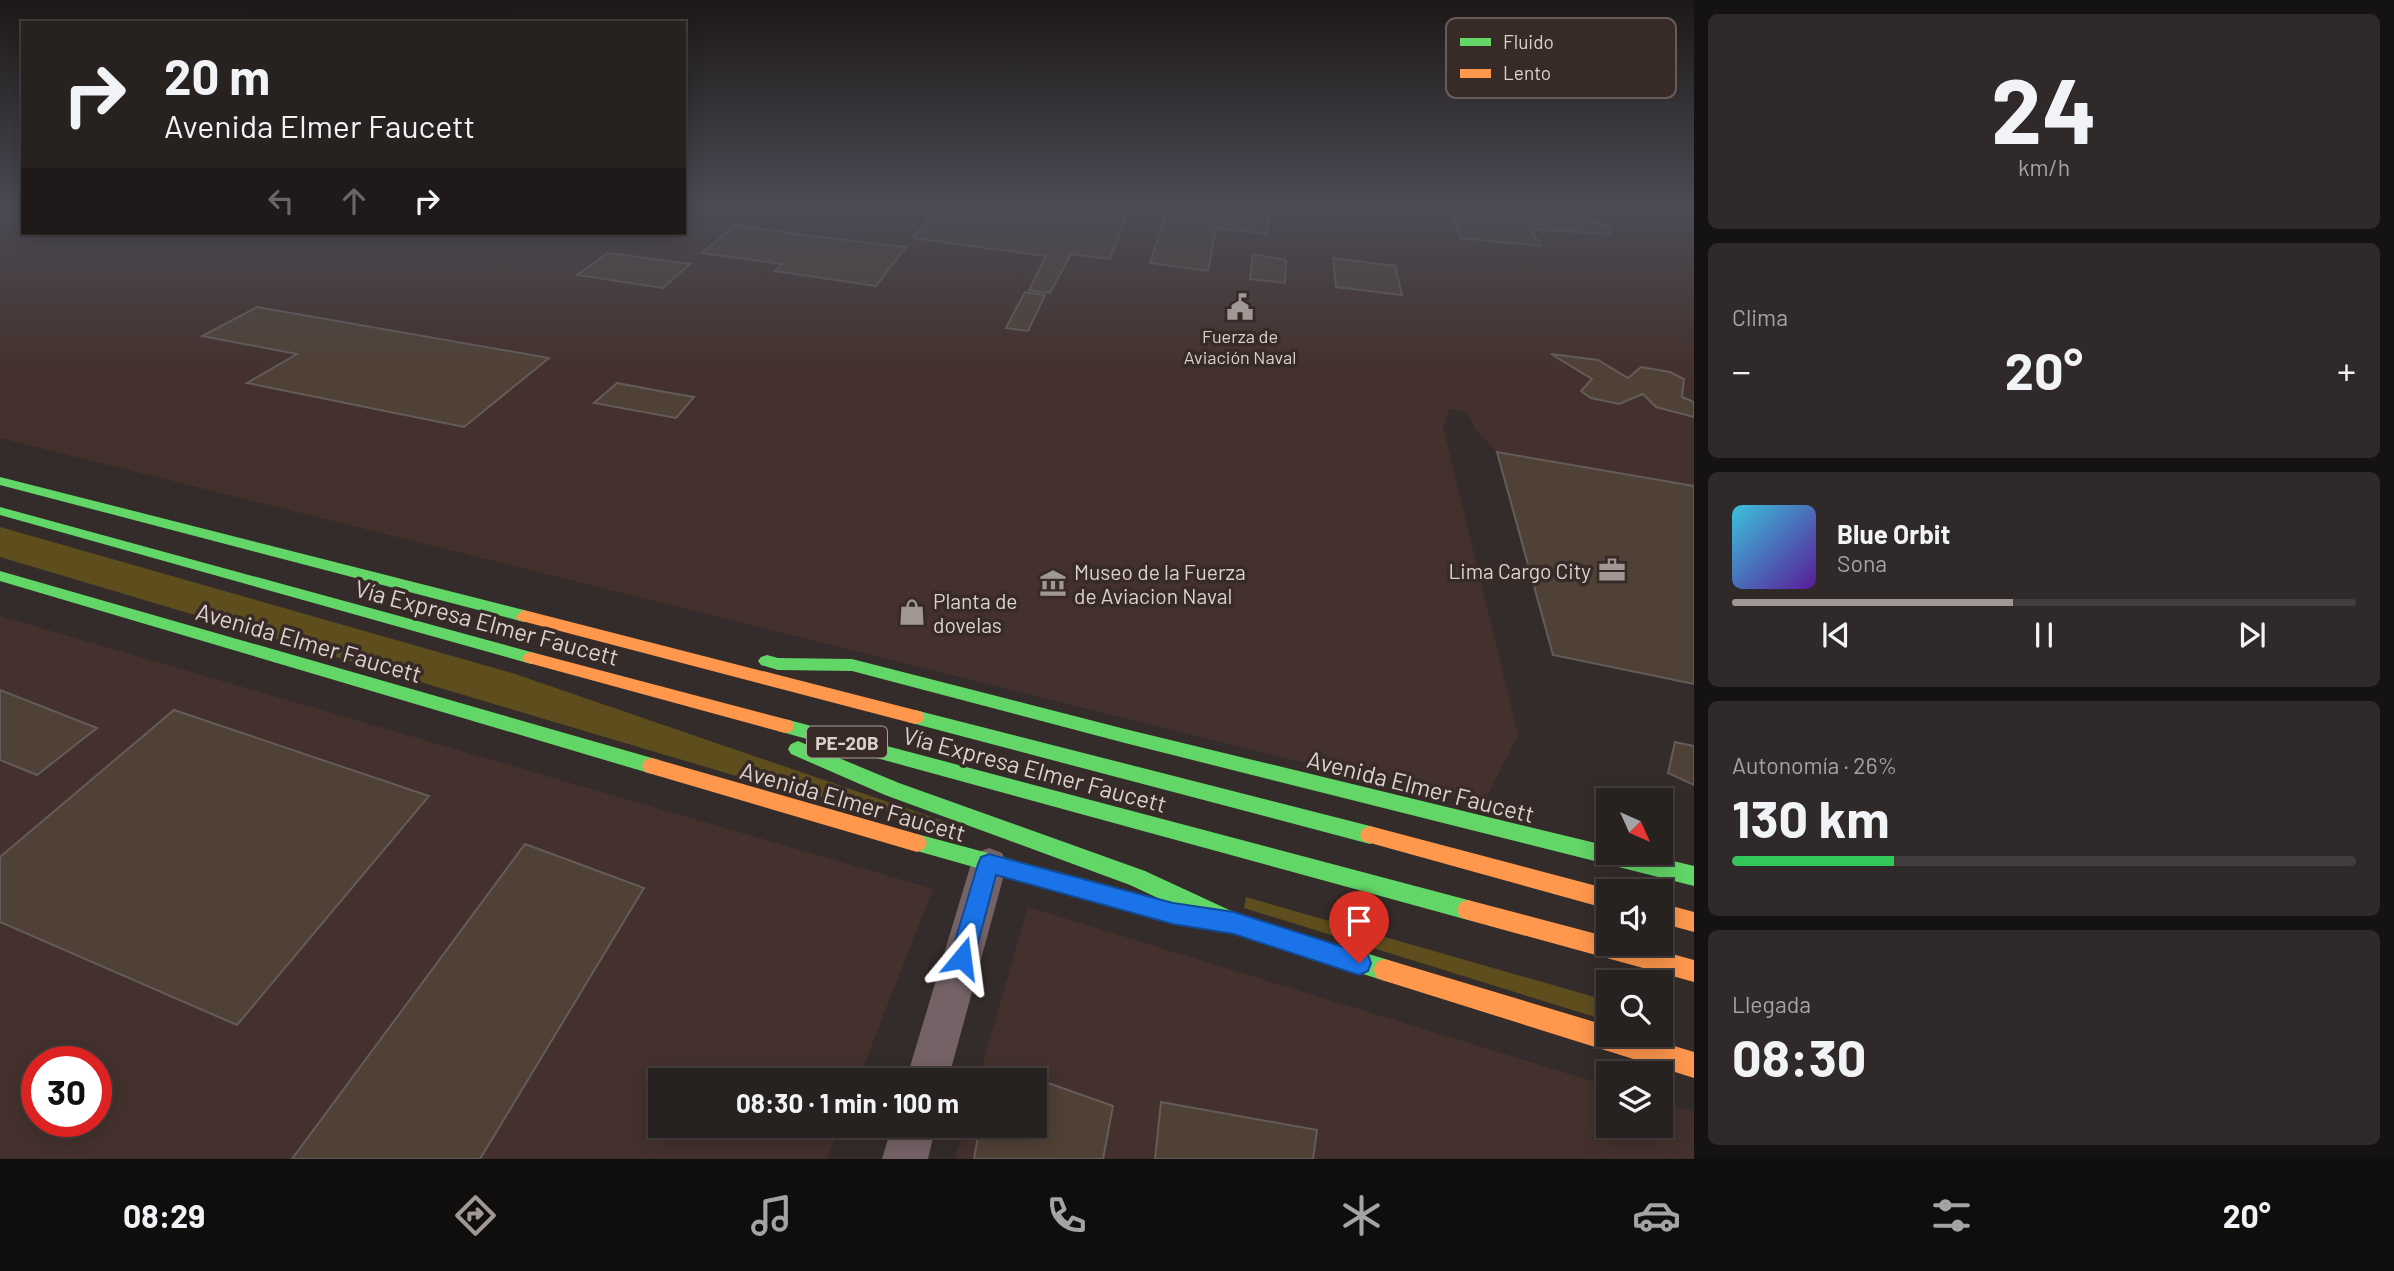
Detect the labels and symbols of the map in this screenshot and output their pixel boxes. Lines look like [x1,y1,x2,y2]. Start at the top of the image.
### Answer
legend [1446,18,1676,98]
text: Fluido [1503,30,1554,53]
text: Lento [1503,61,1551,84]
public building icon: Fuerza de Aviación Naval [1225,292,1255,322]
place label: Fuerza de Aviación Naval [1184,325,1296,368]
office icon: Lima Cargo City [1597,555,1627,585]
place label: Lima Cargo City [1448,558,1591,583]
place label: Museo de la Fuerza de Aviacion Naval [1074,559,1246,608]
museum icon: Museo de la Fuerza de Aviacion Naval [1038,568,1068,598]
street label: Vía Expresa Elmer Faucett [352,573,622,671]
place label: Planta de dovelas [933,588,1018,637]
street label: Avenida Elmer Faucett [193,596,425,688]
shop icon: Planta de dovelas [897,597,927,627]
street label: Vía Expresa Elmer Faucett [900,720,1170,818]
road number: PE-20B [807,726,887,758]
street label: Avenida Elmer Faucett [1304,744,1538,828]
street label: Avenida Elmer Faucett [737,755,969,847]
north arrow [1596,788,1673,864]
pin [1329,891,1389,963]
position arrow [925,921,999,995]
speed limit sign: 30 [21,1046,112,1137]

